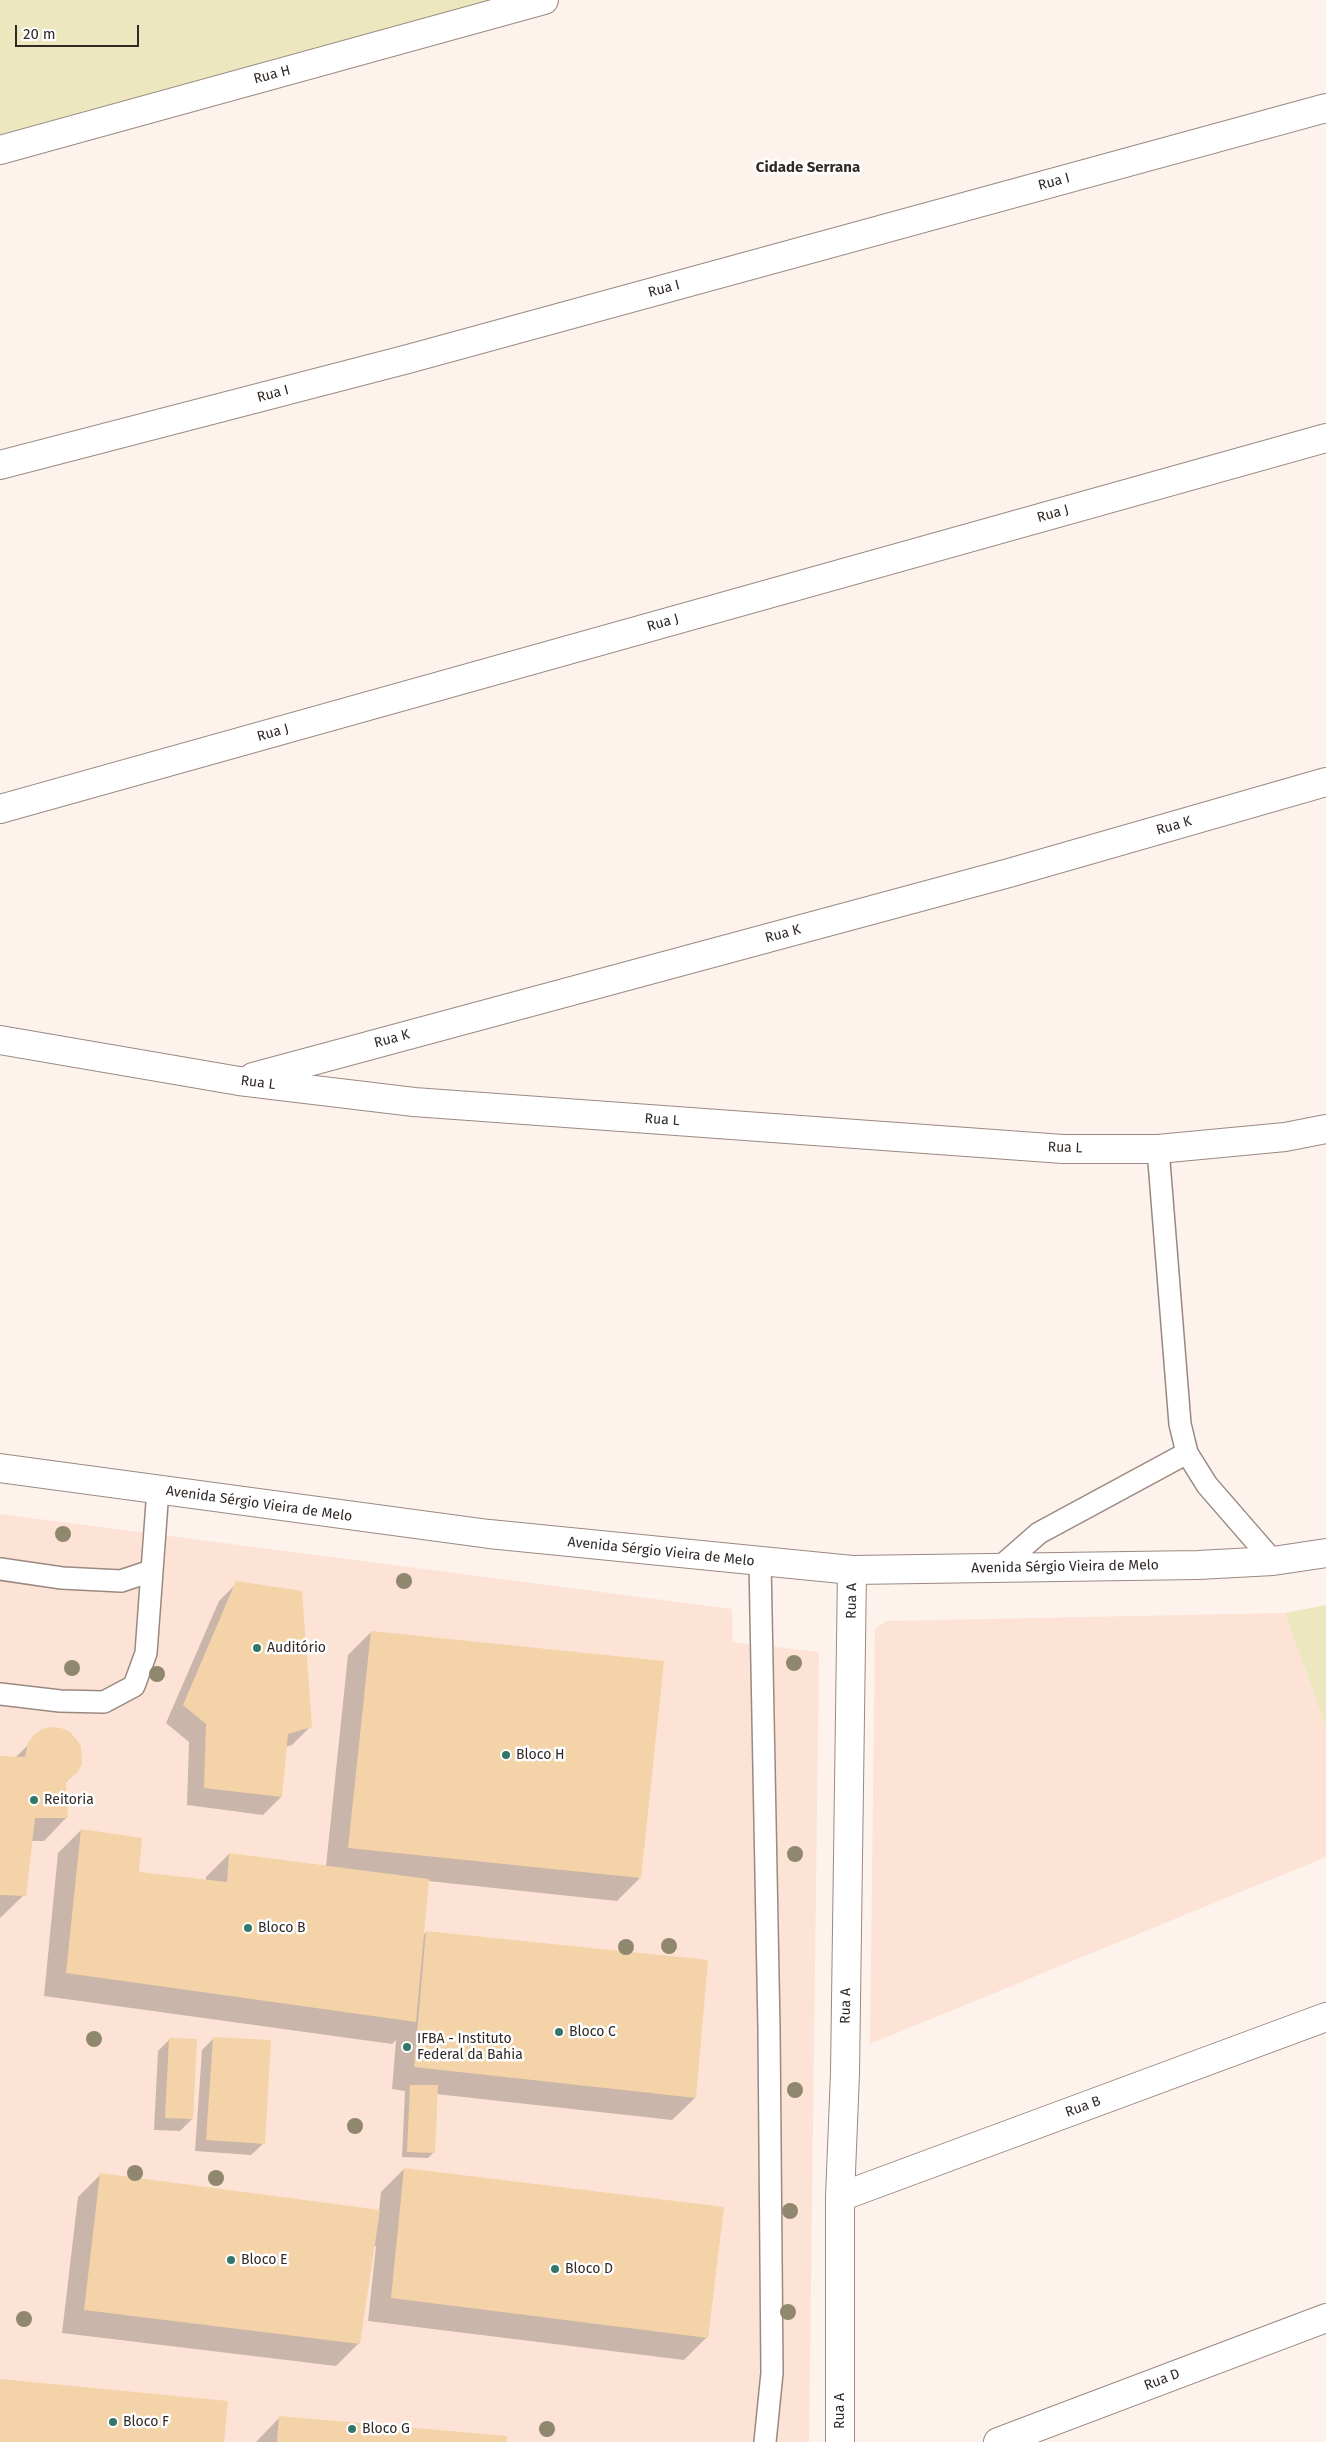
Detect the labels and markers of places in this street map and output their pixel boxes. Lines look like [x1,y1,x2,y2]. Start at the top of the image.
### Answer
place label: Auditório [267,1640,326,1656]
marker: Auditório [251,1642,263,1654]
place label: Bloco H [516,1747,565,1763]
marker: Bloco H [500,1749,512,1761]
place label: Reitoria [44,1792,94,1808]
marker: Reitoria [28,1794,40,1806]
place label: Bloco B [258,1920,306,1936]
marker: Bloco B [242,1922,254,1934]
place label: Bloco C [569,2024,616,2040]
marker: Bloco C [553,2026,565,2038]
place label: IFBA - Instituto Federal da Bahia [417,2031,523,2064]
marker: IFBA - Instituto Federal da Bahia [401,2041,413,2053]
place label: Bloco E [241,2252,288,2268]
marker: Bloco E [225,2254,237,2266]
place label: Bloco D [565,2261,613,2277]
marker: Bloco D [549,2263,561,2275]
place label: Bloco F [123,2414,169,2430]
marker: Bloco F [107,2416,119,2428]
place label: Bloco G [362,2421,410,2437]
marker: Bloco G [346,2423,358,2435]

